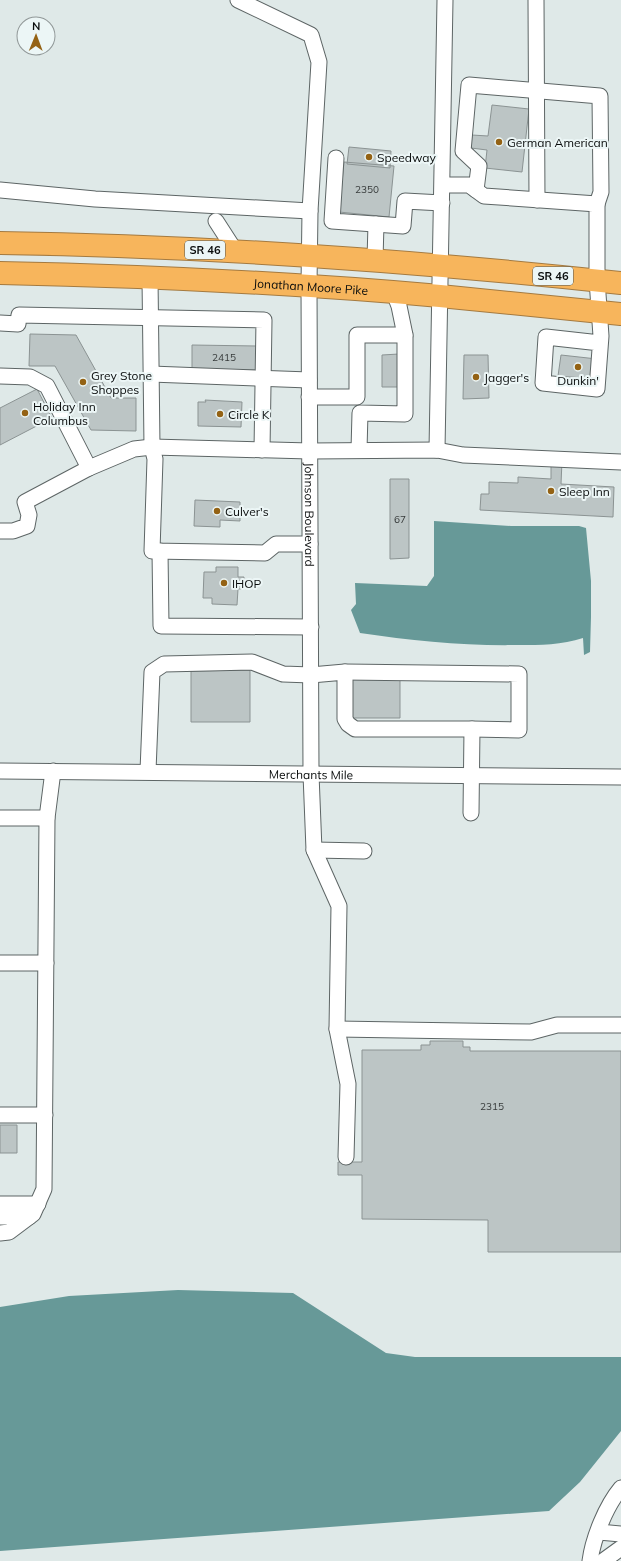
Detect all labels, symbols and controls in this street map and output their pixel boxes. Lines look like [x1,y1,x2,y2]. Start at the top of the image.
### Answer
north arrow [16,16,56,56]
text: N [32,19,40,33]
place label: German American [507,135,608,150]
marker: German American [494,137,504,147]
place label: Speedway [377,150,436,165]
marker: Speedway [364,152,374,162]
house number: 2350 [355,183,379,196]
road number: SR 46 [185,241,225,259]
road number: SR 46 [533,267,573,285]
street label: Jonathan Moore Pike [253,275,369,298]
house number: 2415 [212,351,236,364]
marker: Dunkin' [573,362,583,372]
place label: Grey Stone Shoppes [91,368,152,397]
place label: Jagger's [484,370,529,385]
marker: Jagger's [471,372,481,382]
place label: Dunkin' [557,373,599,388]
marker: Grey Stone Shoppes [78,377,88,387]
place label: Holiday Inn Columbus [33,399,96,428]
place label: Circle K [228,407,270,422]
marker: Holiday Inn Columbus [20,408,30,418]
marker: Circle K [215,409,225,419]
street label: Johnson Boulevard [302,463,318,567]
place label: Sleep Inn [559,484,610,499]
marker: Sleep Inn [546,486,556,496]
place label: Culver's [225,504,269,519]
marker: Culver's [212,506,222,516]
house number: 67 [394,513,406,526]
place label: IHOP [232,576,262,591]
marker: IHOP [219,578,229,588]
street label: Merchants Mile [269,766,353,782]
house number: 2315 [480,1100,504,1113]

